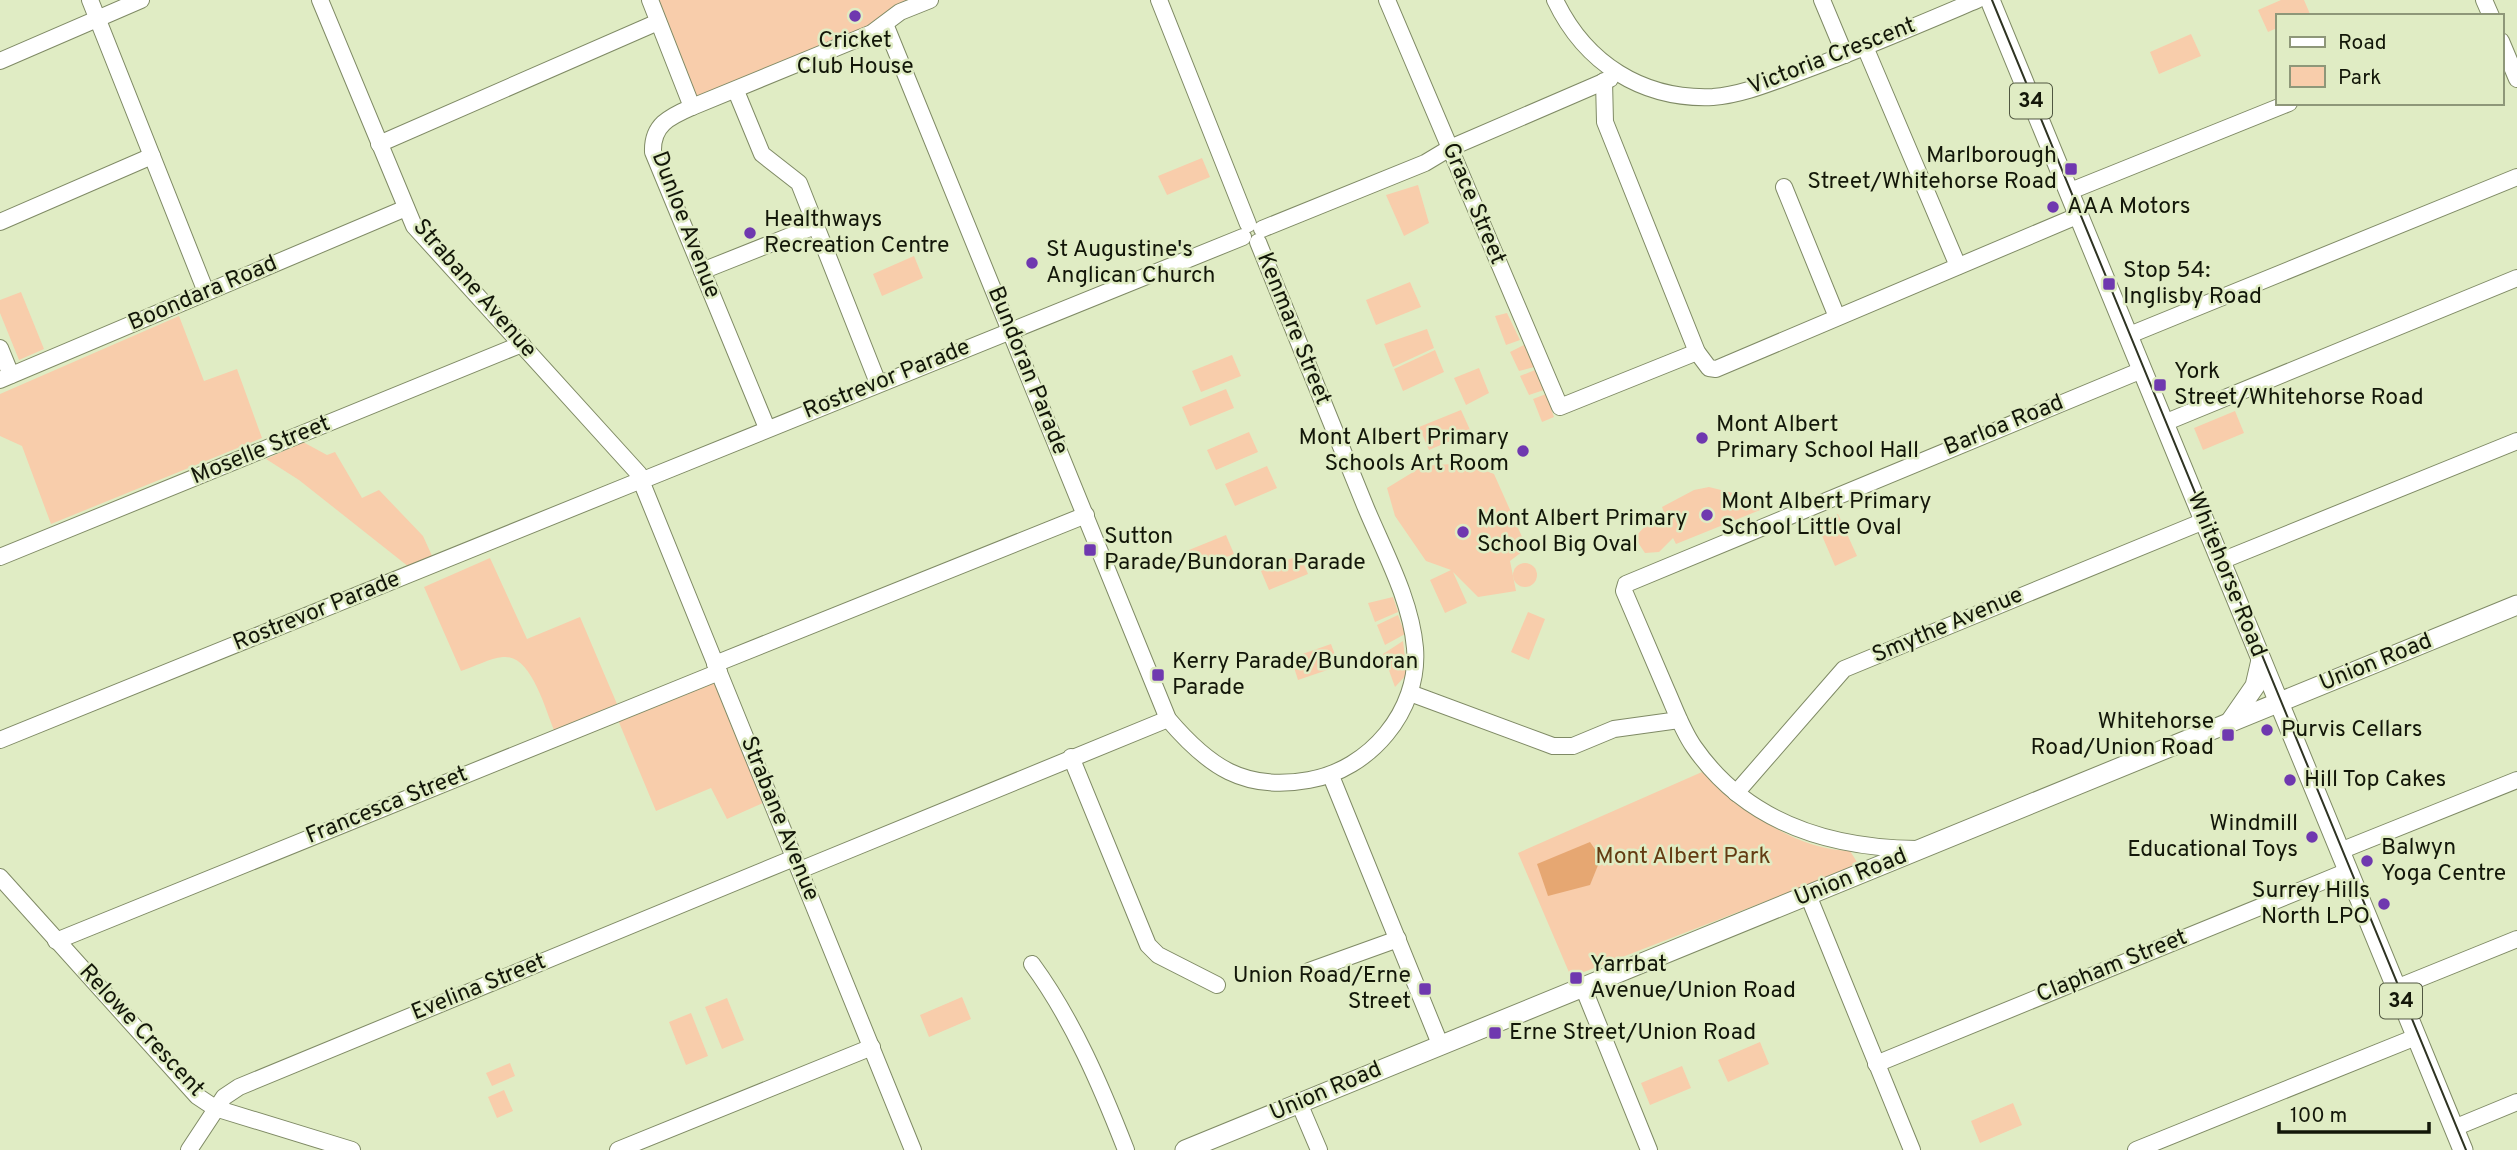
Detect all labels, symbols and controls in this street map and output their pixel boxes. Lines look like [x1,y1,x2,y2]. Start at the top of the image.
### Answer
marker: Cricket Club House [847,8,863,24]
street label: Victoria Crescent [1744,12,1920,102]
legend [2276,14,2503,105]
place label: Cricket Club House [796,27,914,82]
text: Road [2338,30,2387,57]
text: Park [2338,65,2381,92]
road number: 34 [2010,84,2052,119]
street label: Grace Street [1434,139,1512,269]
place label: Marlborough Street/Whitehorse Road [1807,142,2057,197]
street label: Dunloe Avenue [644,148,726,302]
marker: Marlborough Street/Whitehorse Road [2063,161,2079,177]
place label: AAA Motors [2067,193,2191,222]
marker: AAA Motors [2045,199,2061,215]
place label: Healthways Recreation Centre [764,206,949,261]
street label: Strabane Avenue [406,214,542,364]
marker: Healthways Recreation Centre [742,225,758,241]
place label: St Augustine's Anglican Church [1046,236,1216,291]
street label: Kenmare Street [1249,249,1337,409]
street label: Boondara Road [124,250,282,338]
marker: St Augustine's Anglican Church [1024,255,1040,271]
place label: Stop 54: Inglisby Road [2123,257,2262,312]
marker: Stop 54: Inglisby Road [2101,276,2117,292]
street label: Bundoran Parade [980,283,1074,459]
street label: Rostrevor Parade [799,333,975,427]
place label: York Street/Whitehorse Road [2174,358,2424,413]
marker: York Street/Whitehorse Road [2152,377,2168,393]
street label: Barloa Road [1940,389,2068,463]
street label: Moselle Street [187,410,335,492]
place label: Mont Albert Primary School Hall [1716,411,1919,466]
place label: Mont Albert Primary Schools Art Room [1299,424,1509,479]
marker: Mont Albert Primary School Hall [1694,430,1710,446]
marker: Mont Albert Primary Schools Art Room [1515,443,1531,459]
place label: Mont Albert Primary School Little Oval [1721,488,1931,543]
street label: Whitehorse Road [2180,488,2272,662]
place label: Mont Albert Primary School Big Oval [1477,505,1687,560]
marker: Mont Albert Primary School Little Oval [1699,507,1715,523]
place label: Sutton Parade/Bundoran Parade [1104,523,1366,578]
marker: Mont Albert Primary School Big Oval [1455,524,1471,540]
marker: Sutton Parade/Bundoran Parade [1082,542,1098,558]
street label: Rostrevor Parade [229,565,405,659]
street label: Smythe Avenue [1868,581,2028,671]
street label: Union Road [2315,627,2437,699]
place label: Kerry Parade/Bundoran Parade [1172,648,1418,703]
marker: Kerry Parade/Bundoran Parade [1150,667,1166,683]
place label: Whitehorse Road/Union Road [2031,708,2214,763]
place label: Purvis Cellars [2281,716,2423,745]
marker: Purvis Cellars [2259,722,2275,738]
marker: Whitehorse Road/Union Road [2220,727,2236,743]
street label: Strabane Avenue [733,733,825,905]
street label: Francesca Street [302,760,472,852]
place label: Hill Top Cakes [2304,766,2446,795]
marker: Hill Top Cakes [2282,772,2298,788]
place label: Windmill Educational Toys [2127,810,2298,865]
marker: Windmill Educational Toys [2304,829,2320,845]
place label: Balwyn Yoga Centre [2381,834,2506,889]
street label: Union Road [1790,842,1912,914]
park label: Mont Albert Park [1595,843,1771,872]
marker: Balwyn Yoga Centre [2359,853,2375,869]
place label: Surrey Hills North LPO [2252,877,2370,932]
marker: Surrey Hills North LPO [2376,896,2392,912]
street label: Clapham Street [2032,924,2192,1010]
street label: Evelina Street [408,948,550,1028]
place label: Yarrbat Avenue/Union Road [1590,951,1796,1006]
street label: Relowe Crescent [72,958,210,1104]
place label: Union Road/Erne Street [1233,962,1411,1017]
marker: Yarrbat Avenue/Union Road [1568,970,1584,986]
marker: Union Road/Erne Street [1417,981,1433,997]
road number: 34 [2380,984,2422,1018]
place label: Erne Street/Union Road [1509,1019,1756,1048]
marker: Erne Street/Union Road [1487,1025,1503,1041]
street label: Union Road [1266,1055,1386,1129]
scale bar [2279,1090,2430,1134]
text: 100 m [2290,1103,2347,1130]

